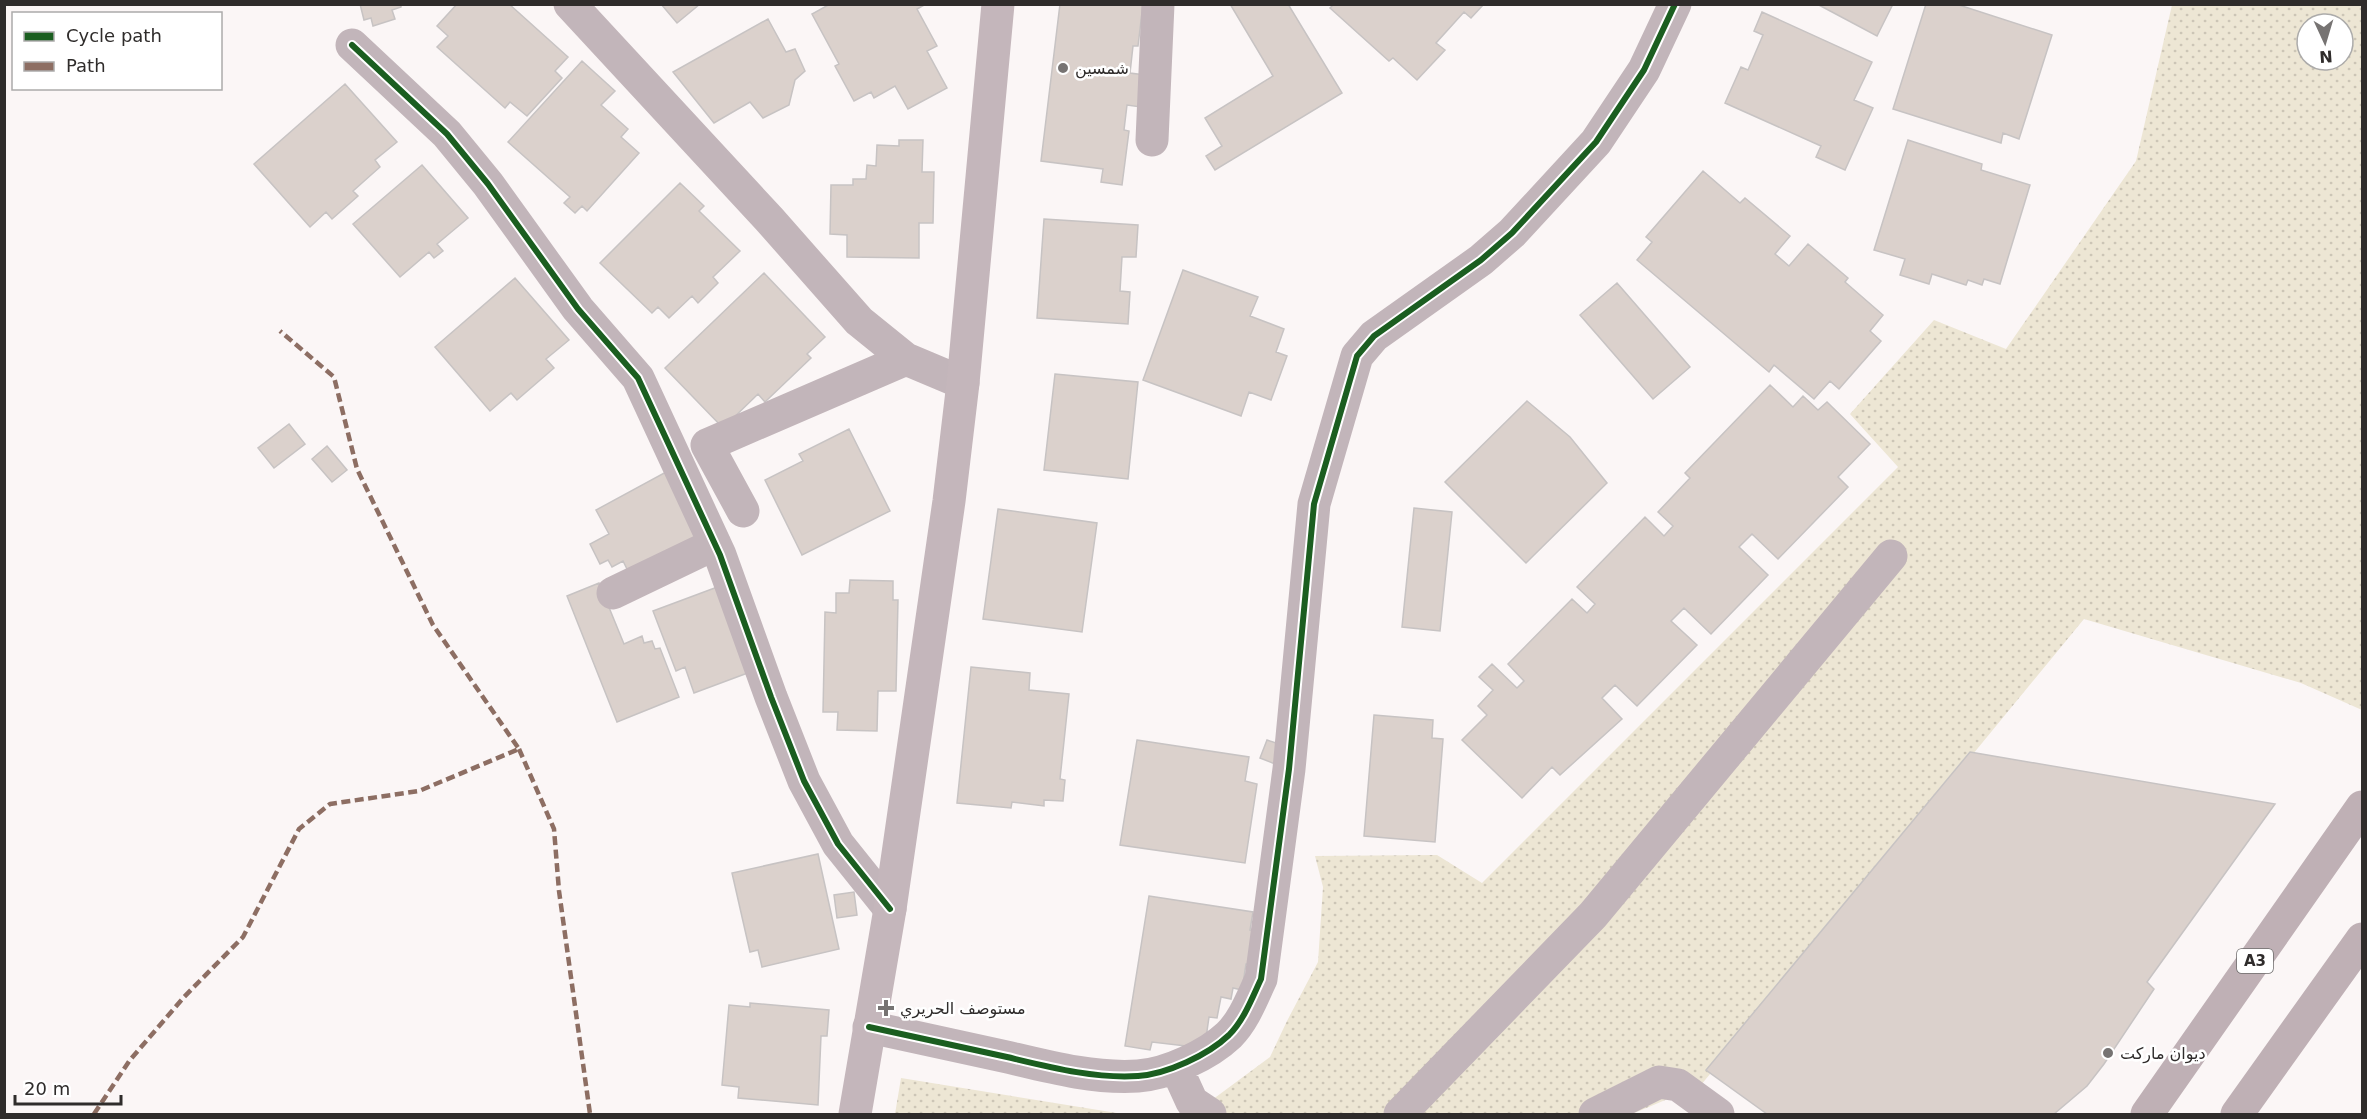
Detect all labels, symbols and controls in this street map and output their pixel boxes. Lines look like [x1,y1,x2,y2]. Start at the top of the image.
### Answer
legend [12,12,222,90]
north arrow [2295,12,2355,72]
text: Cycle path [66,25,162,46]
text: N [2319,47,2333,66]
text: Path [66,55,106,76]
place label: شمسين [1075,59,1129,79]
marker: شمسين [1056,61,1070,75]
road number: A3 [2237,949,2273,973]
marker: مستوصف الحريري [877,999,895,1017]
place label: مستوصف الحريري [900,999,1025,1019]
place label: ديوان ماركت [2120,1044,2206,1064]
marker: ديوان ماركت [2101,1046,2115,1060]
scale bar [15,1068,122,1106]
text: 20 m [24,1078,70,1099]

